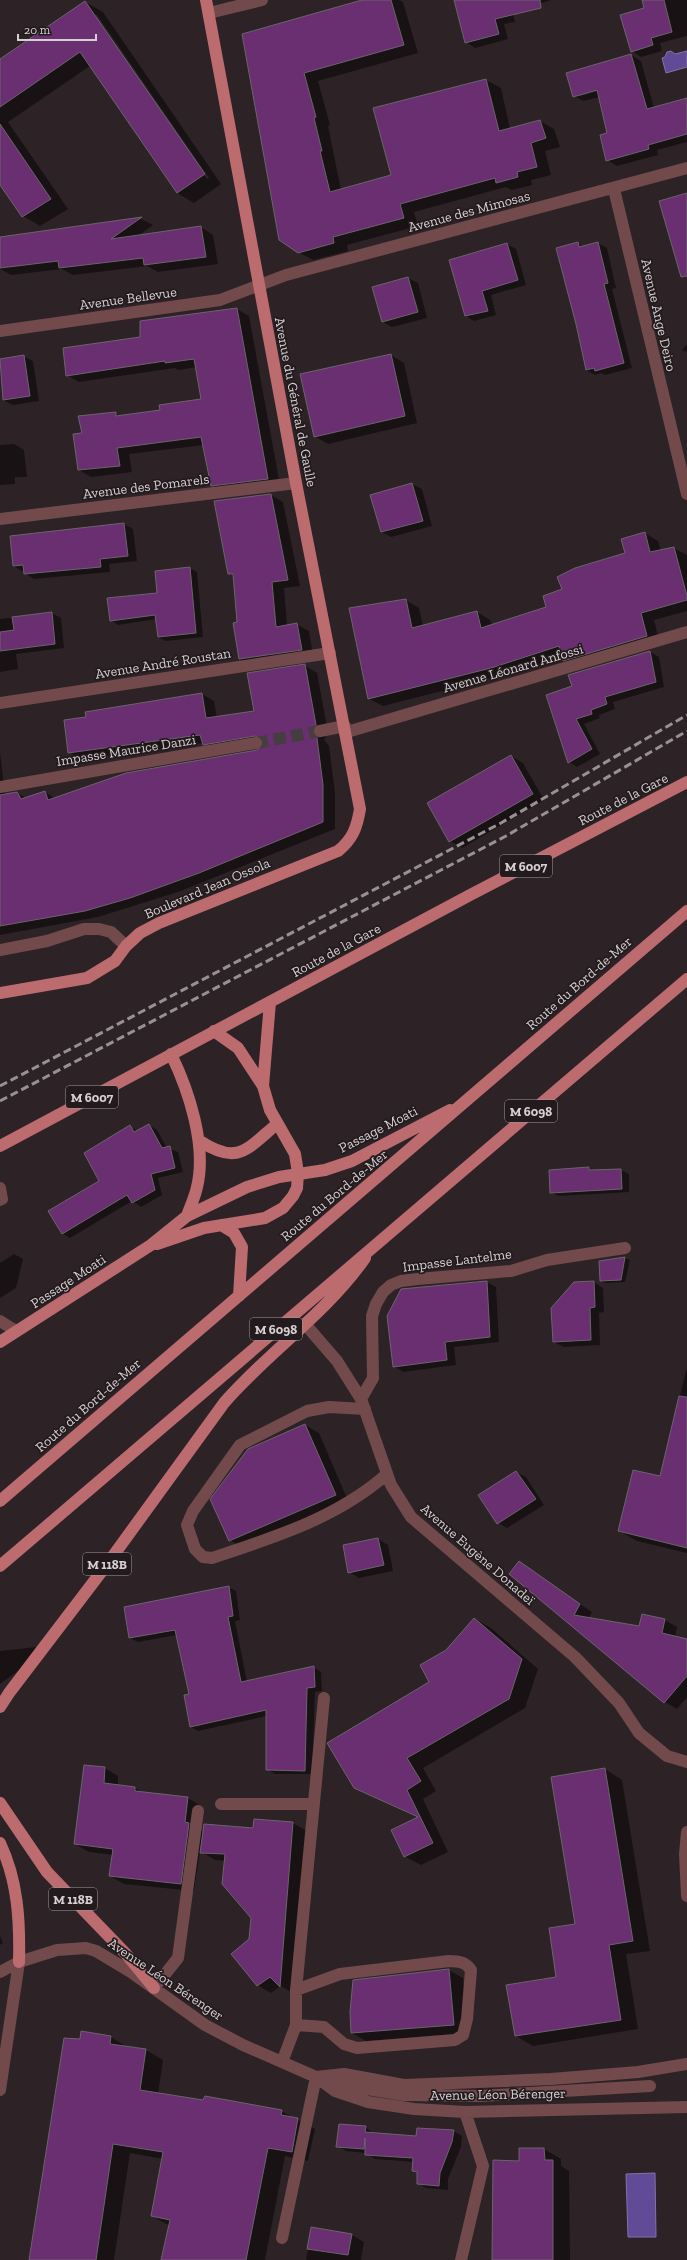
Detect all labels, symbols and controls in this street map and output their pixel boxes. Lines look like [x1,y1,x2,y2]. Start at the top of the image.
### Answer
scale bar [18,16,96,42]
text: 20 m [24,23,51,37]
street label: Avenue des Mimosas [406,187,532,236]
street label: Avenue Ange Deiro [637,257,680,373]
street label: Avenue Bellevue [78,283,178,314]
street label: Avenue du Général de Gaulle [271,316,320,489]
street label: Avenue des Pomarels [82,470,210,503]
street label: Avenue Léonard Anfossi [441,640,585,697]
street label: Avenue André Roustan [94,644,232,683]
street label: Impasse Maurice Danzi [55,731,197,770]
street label: Route de la Gare [575,769,671,829]
street label: Boulevard Jean Ossola [142,854,273,923]
road number: M 6007 [500,855,552,877]
street label: Route de la Gare [289,920,384,981]
street label: Route du Bord-de-Mer [523,933,636,1034]
road number: M 6007 [66,1086,118,1108]
road number: M 6098 [505,1100,557,1122]
street label: Passage Moati [336,1102,421,1157]
street label: Route du Bord-de-Mer [277,1146,391,1245]
street label: Impasse Lantelme [402,1245,513,1276]
street label: Passage Moati [27,1251,109,1312]
road number: M 6098 [250,1318,302,1340]
street label: Route du Bord-de-Mer [32,1355,145,1456]
street label: Avenue Eugène Donadeï [417,1500,538,1609]
road number: M 118B [83,1553,131,1575]
road number: M 118B [49,1888,97,1910]
street label: Avenue Léon Bérenger [105,1934,227,2024]
street label: Avenue Léon Bérenger [430,2085,566,2104]

